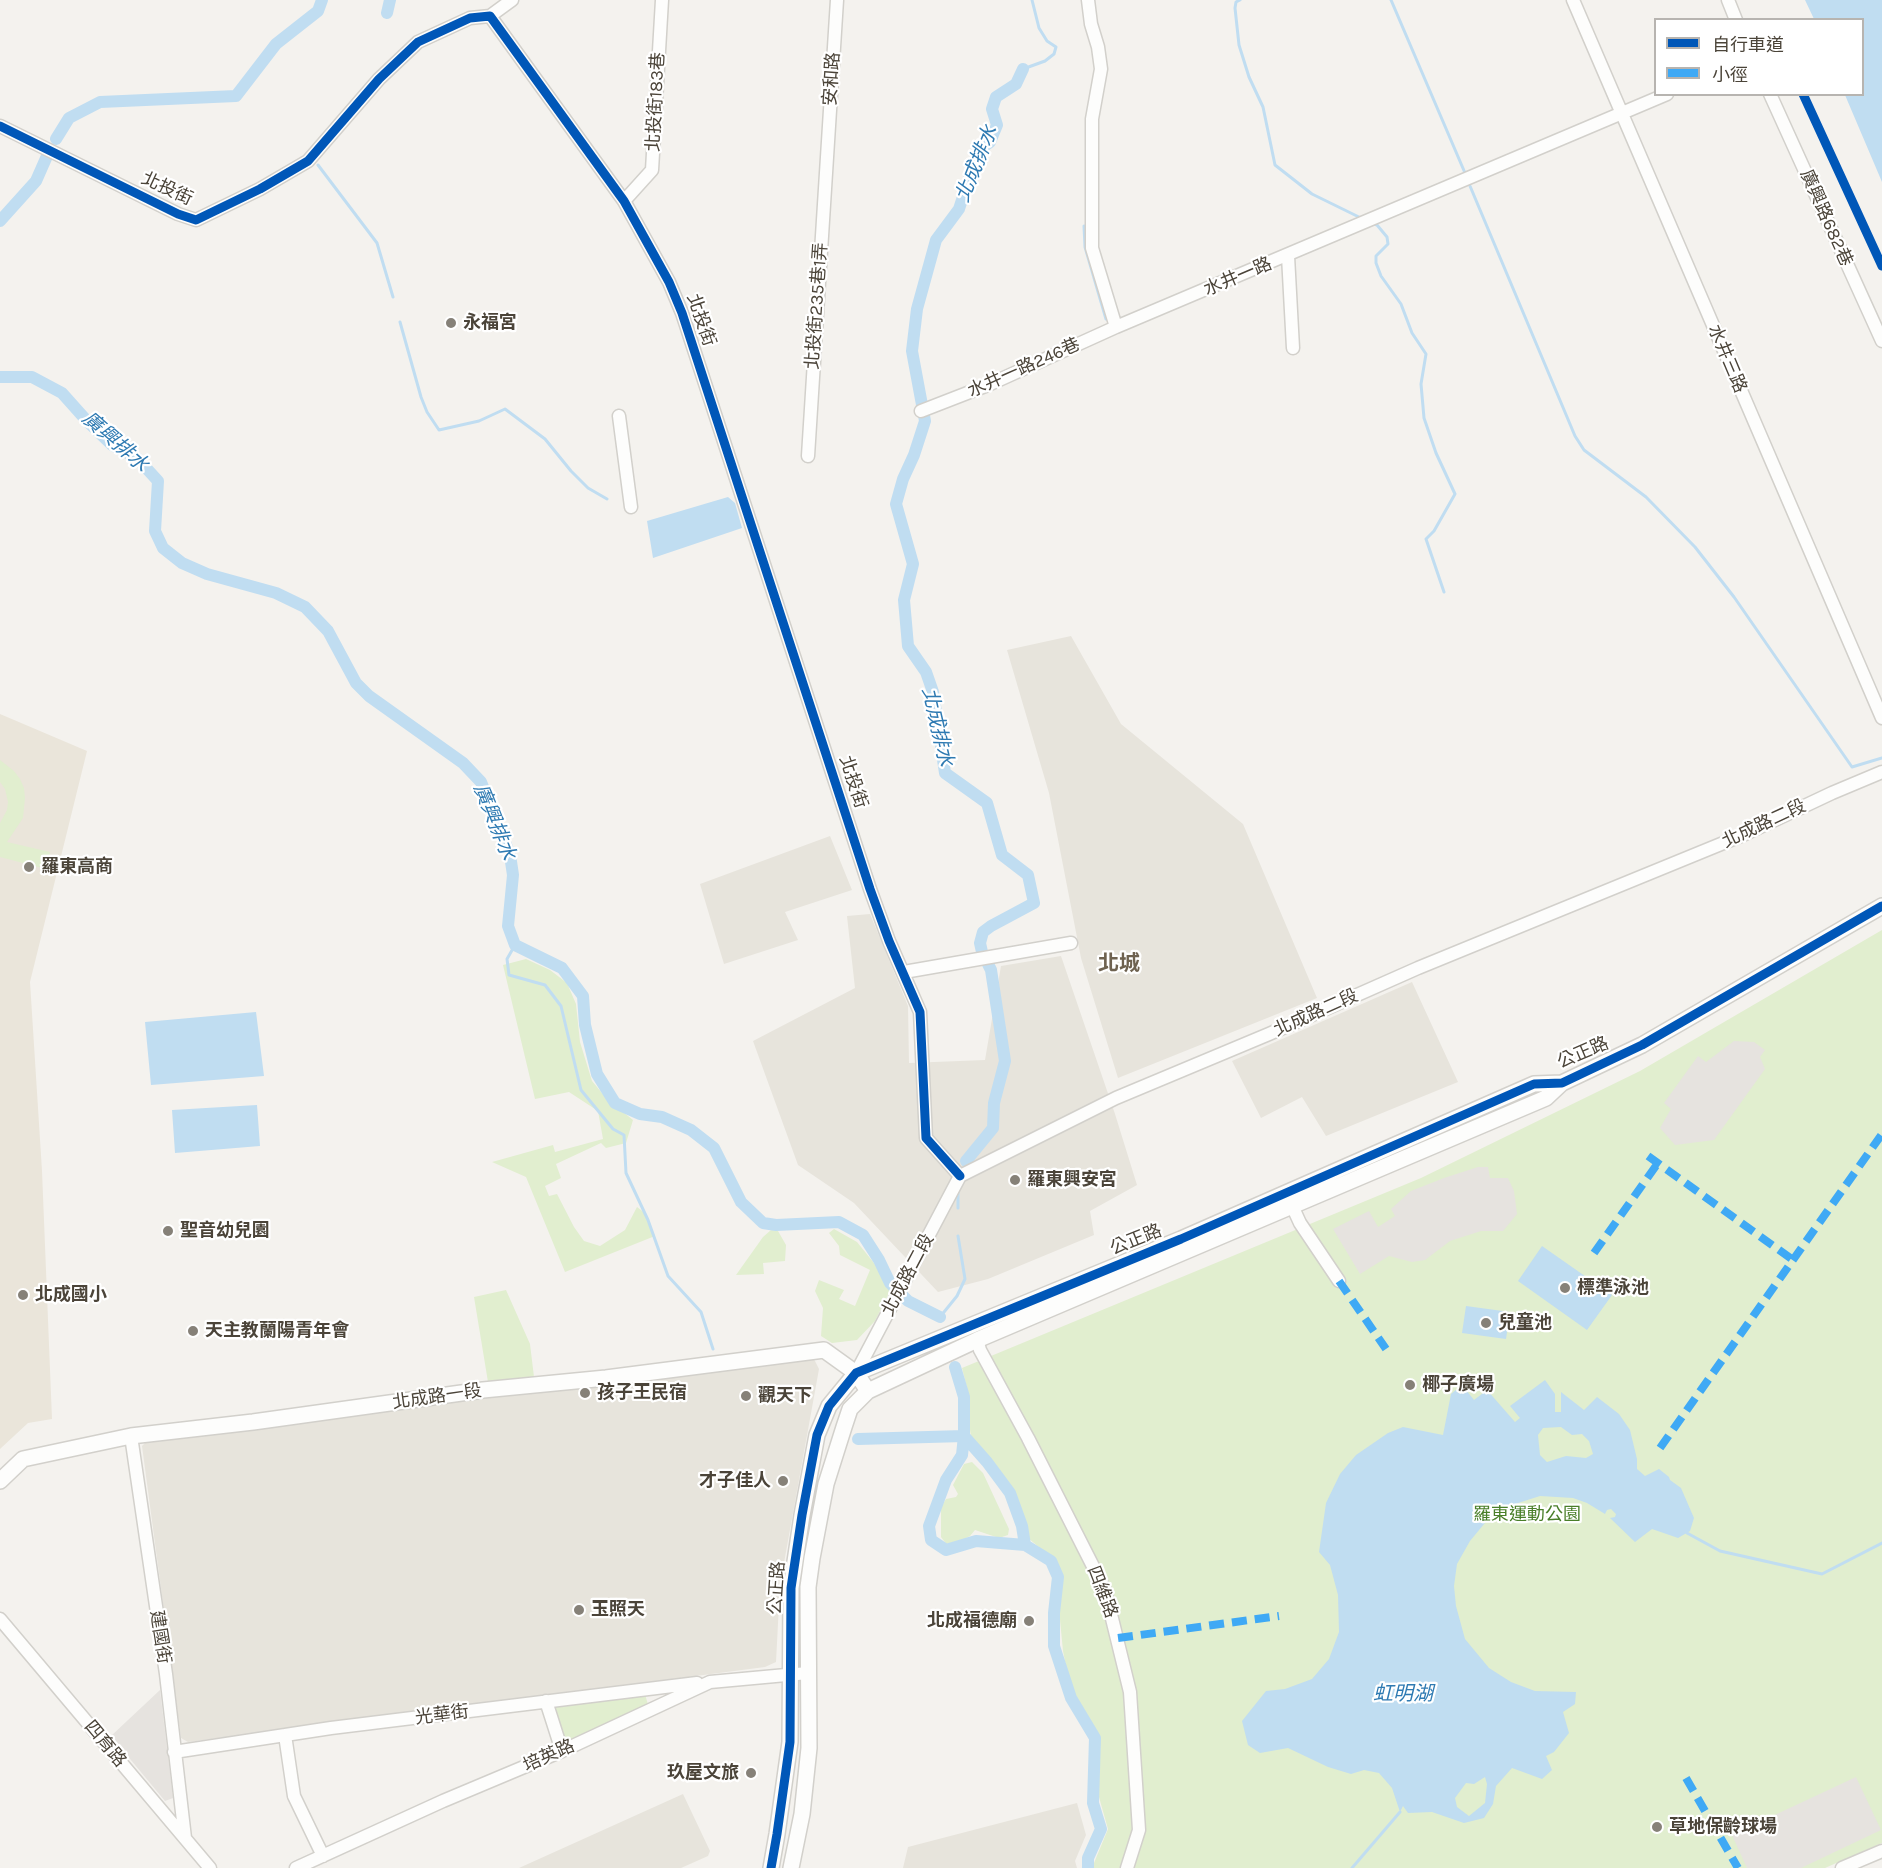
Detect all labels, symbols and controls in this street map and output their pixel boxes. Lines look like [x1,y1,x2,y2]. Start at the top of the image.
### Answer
legend [1654,18,1864,96]
text: 自行車道 [1712,34,1784,56]
street label: 安和路 [819,51,845,107]
street label: 北投街183巷 [643,52,669,152]
text: 小徑 [1712,64,1748,86]
water label: 北成排水 [951,122,1003,206]
street label: 廣興路682巷 [1795,166,1857,270]
street label: 北投街 [138,168,196,210]
street label: 北投街235巷1弄 [802,242,832,370]
street label: 水井一路 [1201,253,1275,301]
street label: 北投街 [682,291,720,349]
place label: 永福宮 [463,312,517,334]
marker: 永福宮 [444,316,458,330]
street label: 水井三路 [1703,322,1751,396]
street label: 水井一路246巷 [964,334,1084,402]
water label: 廣興排水 [77,407,153,477]
water label: 北成排水 [916,685,958,769]
street label: 北投街 [834,753,872,811]
water label: 廣興排水 [468,780,520,864]
street label: 北成路二段 [1719,795,1809,853]
place label: 羅東高商 [41,856,113,878]
marker: 羅東高商 [22,860,36,874]
district label: 北城 [1098,951,1140,977]
street label: 北成路二段 [1270,985,1362,1041]
street label: 公正路 [1554,1033,1612,1073]
place label: 羅東興安宮 [1027,1169,1117,1191]
marker: 羅東興安宮 [1008,1173,1022,1187]
place label: 聖音幼兒園 [180,1220,270,1242]
street label: 公正路 [1107,1220,1165,1260]
marker: 聖音幼兒園 [161,1224,175,1238]
street label: 北成路二段 [877,1230,939,1320]
place label: 標準泳池 [1577,1277,1649,1299]
marker: 標準泳池 [1558,1281,1572,1295]
place label: 北成國小 [35,1284,107,1306]
marker: 北成國小 [16,1288,30,1302]
place label: 兒童池 [1498,1312,1552,1334]
marker: 兒童池 [1479,1316,1493,1330]
place label: 天主教蘭陽青年會 [205,1320,349,1342]
marker: 天主教蘭陽青年會 [186,1324,200,1338]
place label: 椰子廣場 [1422,1374,1494,1396]
marker: 椰子廣場 [1403,1378,1417,1392]
street label: 北成路一段 [391,1380,483,1414]
place label: 孩子王民宿 [597,1382,687,1404]
place label: 觀天下 [758,1385,812,1407]
marker: 孩子王民宿 [578,1386,592,1400]
marker: 觀天下 [739,1389,753,1403]
place label: 才子佳人 [699,1470,771,1492]
marker: 才子佳人 [776,1474,790,1488]
park label: 羅東運動公園 [1473,1504,1581,1526]
street label: 公正路 [764,1560,790,1616]
street label: 四維路 [1082,1563,1122,1621]
place label: 玉照天 [591,1599,645,1621]
marker: 玉照天 [572,1603,586,1617]
street label: 建國街 [145,1609,175,1665]
place label: 北成福德廟 [927,1610,1017,1632]
marker: 北成福德廟 [1022,1614,1036,1628]
water label: 虹明湖 [1373,1682,1433,1706]
street label: 光華街 [414,1701,470,1729]
street label: 四育路 [79,1716,131,1772]
street label: 培英路 [520,1735,578,1777]
place label: 玖屋文旅 [667,1762,739,1784]
marker: 玖屋文旅 [744,1766,758,1780]
place label: 草地保齡球場 [1669,1816,1777,1838]
marker: 草地保齡球場 [1650,1820,1664,1834]

